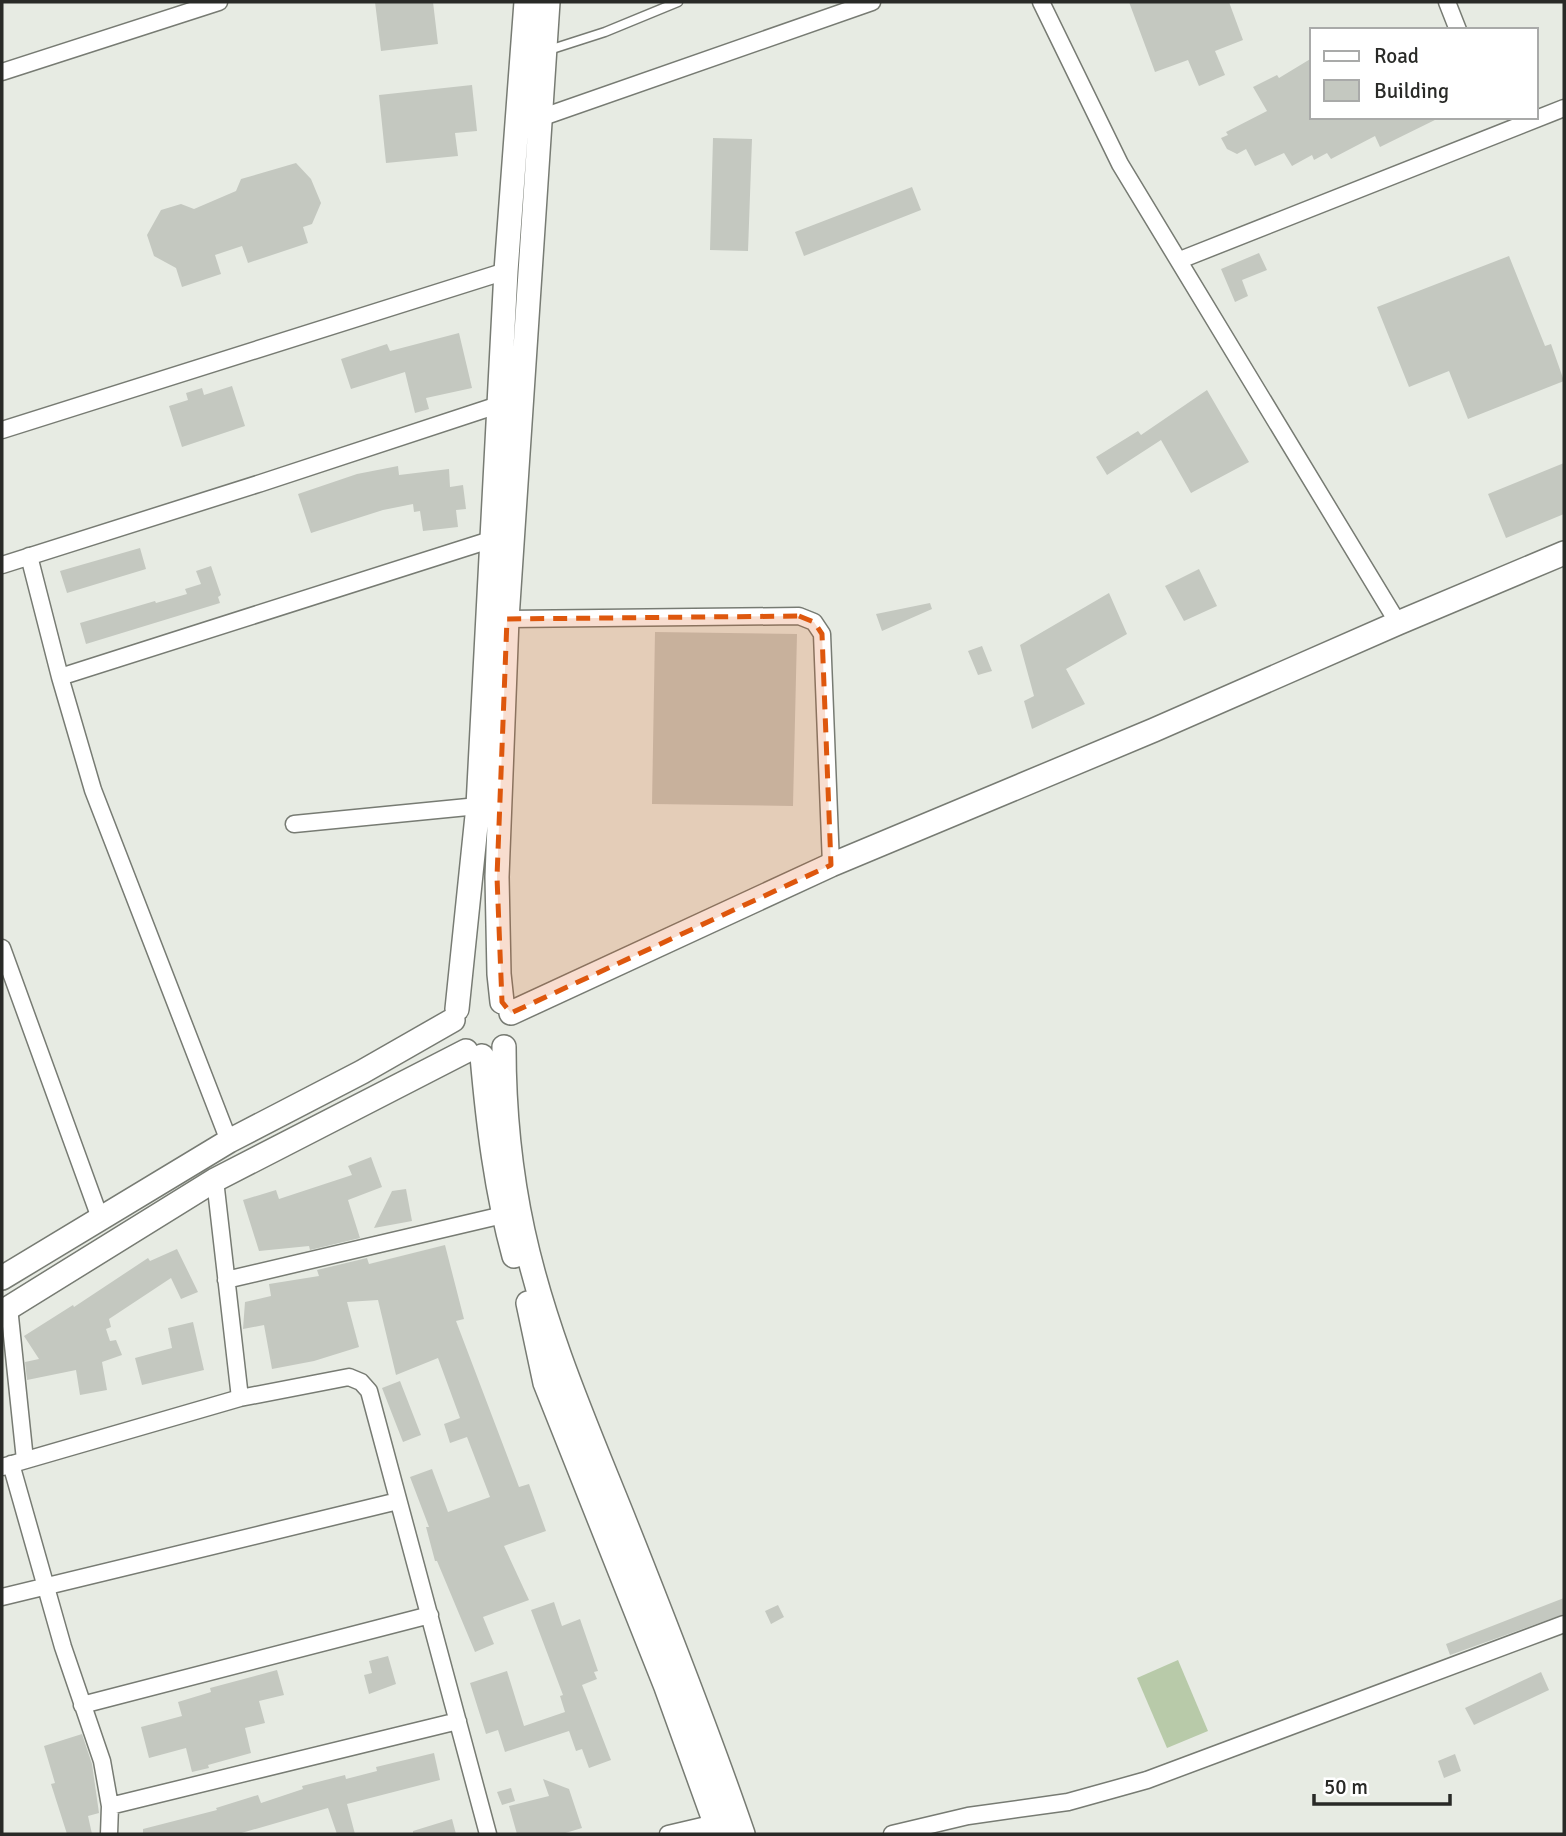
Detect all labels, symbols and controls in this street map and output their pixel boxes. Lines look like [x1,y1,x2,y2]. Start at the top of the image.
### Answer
legend [1310,28,1538,119]
text: Road [1374,43,1419,69]
text: Building [1374,78,1449,104]
scale bar [1314,1762,1450,1806]
text: 50 m [1324,1774,1368,1800]

